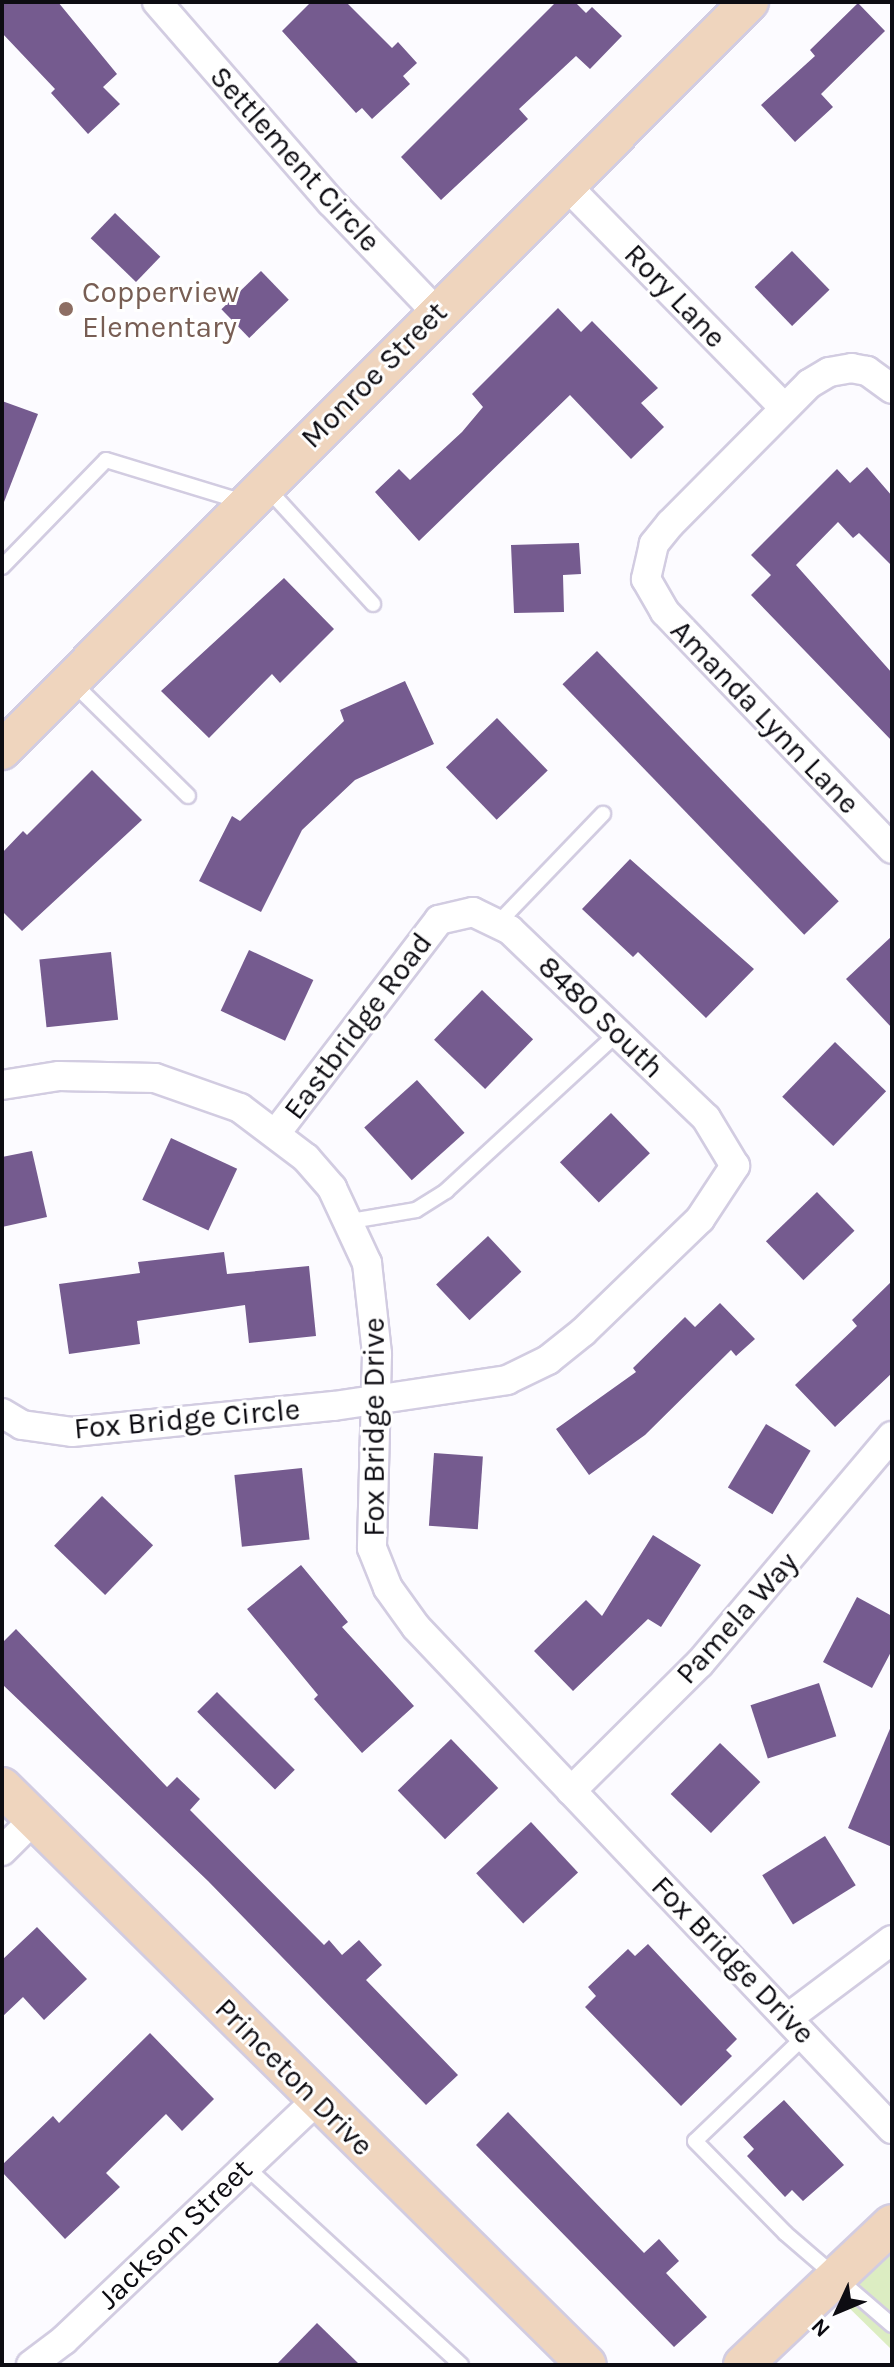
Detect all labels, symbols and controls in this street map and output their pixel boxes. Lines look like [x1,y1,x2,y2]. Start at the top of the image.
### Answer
street label: Settlement Circle [202,59,388,259]
street label: Rory Lane [617,236,733,356]
place label: Copperview Elementary [82,274,239,344]
street label: Monroe Street [293,294,455,456]
marker: Copperview Elementary [57,300,75,318]
street label: Amanda Lynn Lane [663,612,867,822]
street label: Eastbridge Road [276,926,440,1126]
street label: 8480 South [531,948,671,1086]
street label: Fox Bridge Drive [356,1317,392,1537]
street label: Fox Bridge Circle [72,1391,302,1447]
street label: Pamela Way [668,1545,806,1691]
street label: Fox Bridge Drive [644,1869,822,2051]
street label: Princeton Drive [208,1991,380,2163]
street label: Jackson Street [90,2151,260,2317]
north arrow [798,2271,878,2351]
text: N [806,2313,836,2342]

